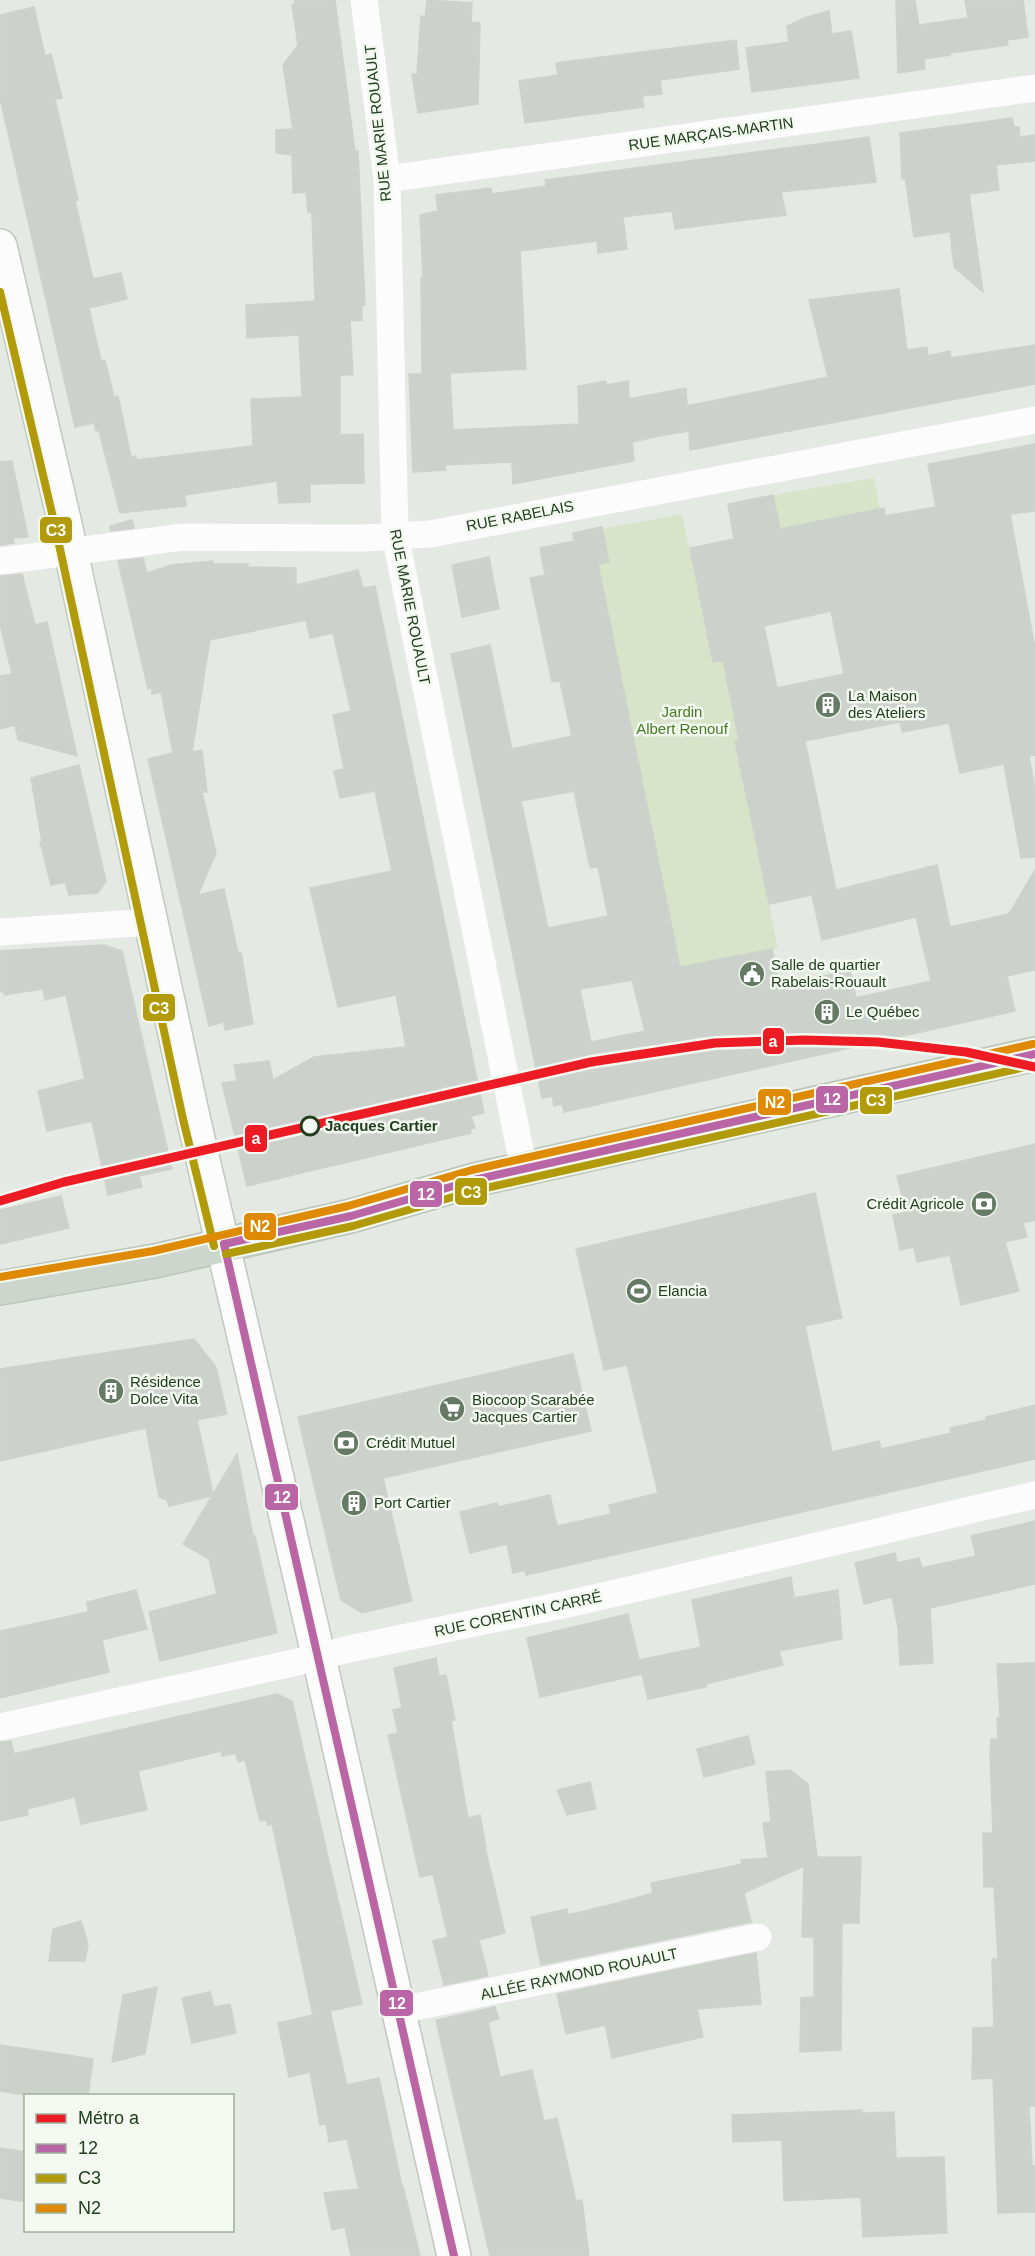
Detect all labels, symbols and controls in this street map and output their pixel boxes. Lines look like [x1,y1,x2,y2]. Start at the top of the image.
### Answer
street label: RUE MARIE ROUAULT [361,44,394,203]
street label: RUE MARÇAIS-MARTIN [627,114,795,154]
street label: RUE RABELAIS [465,497,575,534]
line badge: C3 [39,516,73,544]
text: C3 [46,522,66,539]
street label: RUE MARIE ROUAULT [387,528,434,686]
place label: La Maison des Ateliers [848,687,926,721]
building icon: La Maison des Ateliers [813,690,843,720]
park label: Jardin Albert Renouf [636,703,729,737]
place label: Salle de quartier Rabelais-Rouault [771,956,887,990]
public building icon: Salle de quartier Rabelais-Rouault [737,959,767,989]
line badge: C3 [142,993,176,1022]
building icon: Le Québec [812,997,842,1027]
text: C3 [149,1000,169,1017]
place label: Le Québec [846,1003,920,1020]
line badge: a [762,1027,785,1055]
text: a [769,1033,778,1050]
line badge: 12 [815,1085,849,1114]
line badge: C3 [859,1086,893,1115]
line badge: N2 [757,1088,792,1116]
text: 12 [823,1091,841,1108]
text: C3 [866,1092,886,1109]
text: N2 [765,1094,785,1111]
marker: Jacques Cartier [300,1116,320,1136]
place label: Jacques Cartier [325,1117,438,1134]
line badge: a [244,1124,268,1153]
text: a [252,1130,261,1147]
line badge: C3 [454,1177,488,1206]
line badge: 12 [409,1180,443,1208]
text: C3 [461,1184,481,1201]
text: 12 [417,1186,435,1203]
bank icon: Crédit Agricole [969,1189,999,1219]
place label: Crédit Agricole [866,1195,964,1212]
line badge: N2 [243,1212,277,1241]
text: N2 [250,1218,270,1235]
sports icon: Elancia [624,1276,654,1306]
place label: Elancia [658,1282,708,1299]
place label: Résidence Dolce Vita [130,1373,201,1407]
building icon: Résidence Dolce Vita [96,1376,126,1406]
place label: Biocoop Scarabée Jacques Cartier [472,1391,595,1425]
supermarket icon: Biocoop Scarabée Jacques Cartier [437,1394,467,1424]
bank icon: Crédit Mutuel [331,1428,361,1458]
place label: Crédit Mutuel [366,1434,455,1451]
line badge: 12 [264,1483,299,1511]
building icon: Port Cartier [339,1488,369,1518]
text: 12 [273,1489,291,1506]
place label: Port Cartier [374,1494,451,1511]
street label: RUE CORENTIN CARRÉ [433,1587,603,1640]
street label: ALLÉE RAYMOND ROUAULT [479,1944,679,2003]
line badge: 12 [379,1989,414,2017]
text: 12 [388,1995,406,2012]
legend [24,2094,234,2232]
text: Métro a [78,2108,140,2128]
text: 12 [78,2138,98,2158]
text: C3 [78,2168,101,2188]
text: N2 [78,2198,101,2218]

